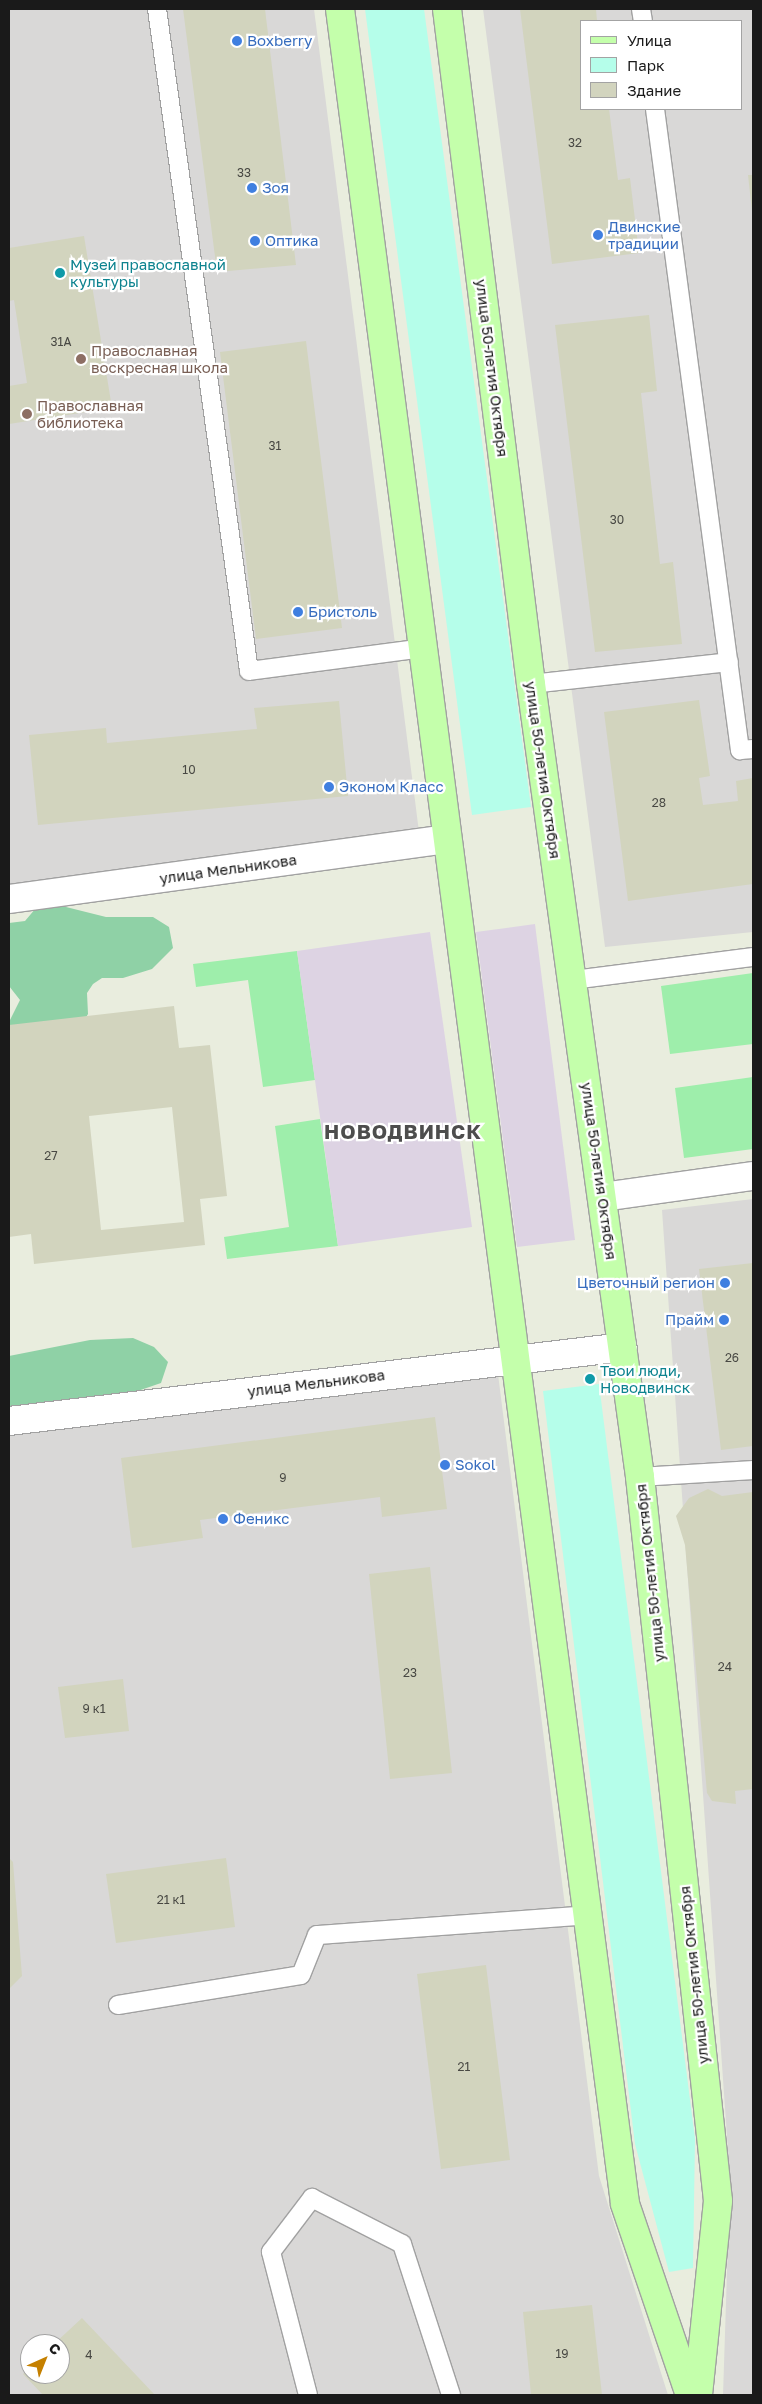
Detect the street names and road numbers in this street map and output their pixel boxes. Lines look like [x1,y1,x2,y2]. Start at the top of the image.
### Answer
street label: улица 50-летия Октября [472,278,512,458]
street label: улица 50-летия Октября [522,680,564,860]
street label: улица Мельникова [158,850,298,888]
street label: улица 50-летия Октября [578,1081,620,1261]
street label: улица Мельникова [246,1366,386,1400]
street label: улица 50-летия Октября [632,1483,668,1663]
street label: улица 50-летия Октября [676,1885,712,2065]

